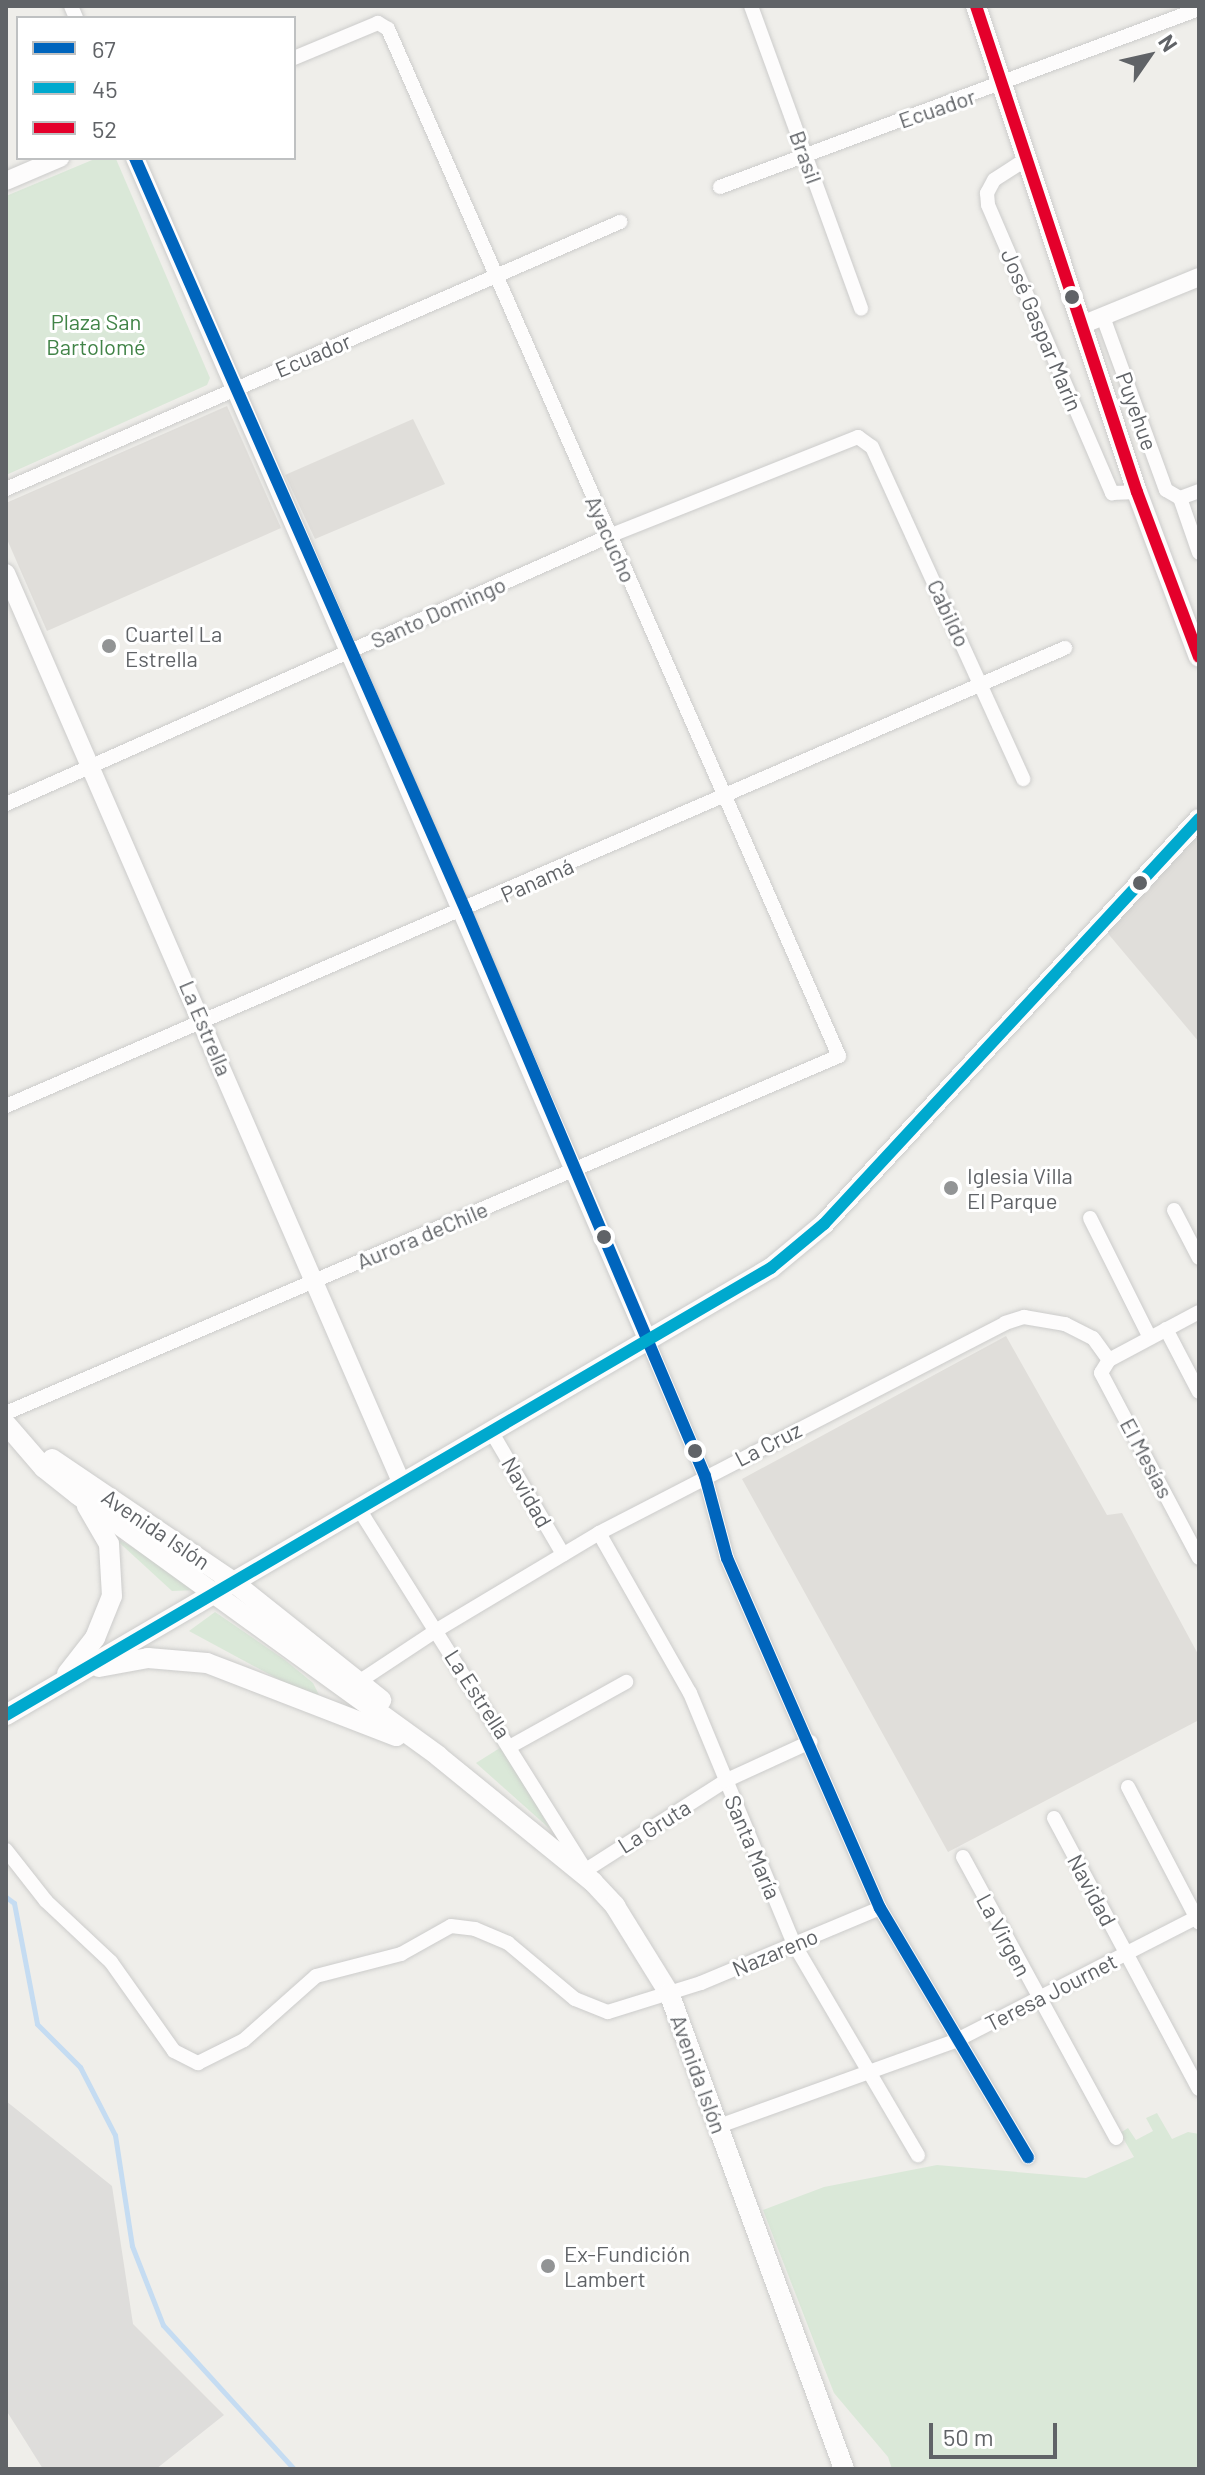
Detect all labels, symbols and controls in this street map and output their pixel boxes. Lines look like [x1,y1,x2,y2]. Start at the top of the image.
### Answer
legend [16,16,296,160]
north arrow [1109,16,1189,96]
text: N [1154,29,1184,56]
text: 67 [92,34,116,63]
text: 45 [92,74,118,103]
street label: Ecuador [895,83,979,133]
text: 52 [92,114,117,143]
street label: Brasil [784,127,828,187]
street label: José Gaspar Marín [996,245,1088,415]
unlabelled marker [1064,289,1080,305]
park label: Plaza San Bartolomé [46,308,146,360]
street label: Ecuador [271,327,355,383]
street label: Puyehue [1111,368,1163,454]
street label: Ayacucho [580,491,642,587]
street label: Santo Domingo [366,570,510,654]
street label: Cabildo [922,575,976,651]
place label: Cuartel La Estrella [125,620,222,672]
marker: Cuartel La Estrella [100,637,118,655]
street label: Panamá [497,852,577,908]
unlabelled marker [1132,875,1148,891]
street label: La Estrella [174,976,238,1080]
place label: Iglesia Villa El Parque [967,1162,1073,1214]
marker: Iglesia Villa El Parque [942,1179,960,1197]
street label: Aurora deChile [352,1196,492,1274]
unlabelled marker [596,1229,612,1245]
street label: El Mesías [1115,1413,1179,1503]
street label: La Cruz [730,1416,806,1472]
unlabelled marker [687,1443,703,1459]
street label: Navidad [496,1452,558,1532]
street label: Avenida Islón [97,1483,215,1575]
street label: La Estrella [439,1644,517,1744]
street label: Santa María [719,1791,787,1903]
street label: La Gruta [613,1793,695,1859]
street label: Navidad [1062,1850,1122,1930]
street label: La Virgen [971,1889,1037,1981]
street label: Nazareno [728,1922,822,1982]
street label: Teresa Journet [981,1948,1121,2036]
street label: Avenida Islón [665,2011,733,2137]
place label: Ex-Fundición Lambert [564,2240,690,2292]
marker: Ex-Fundición Lambert [539,2257,557,2275]
scale bar [933,2407,1061,2457]
text: 50 m [943,2422,994,2451]

